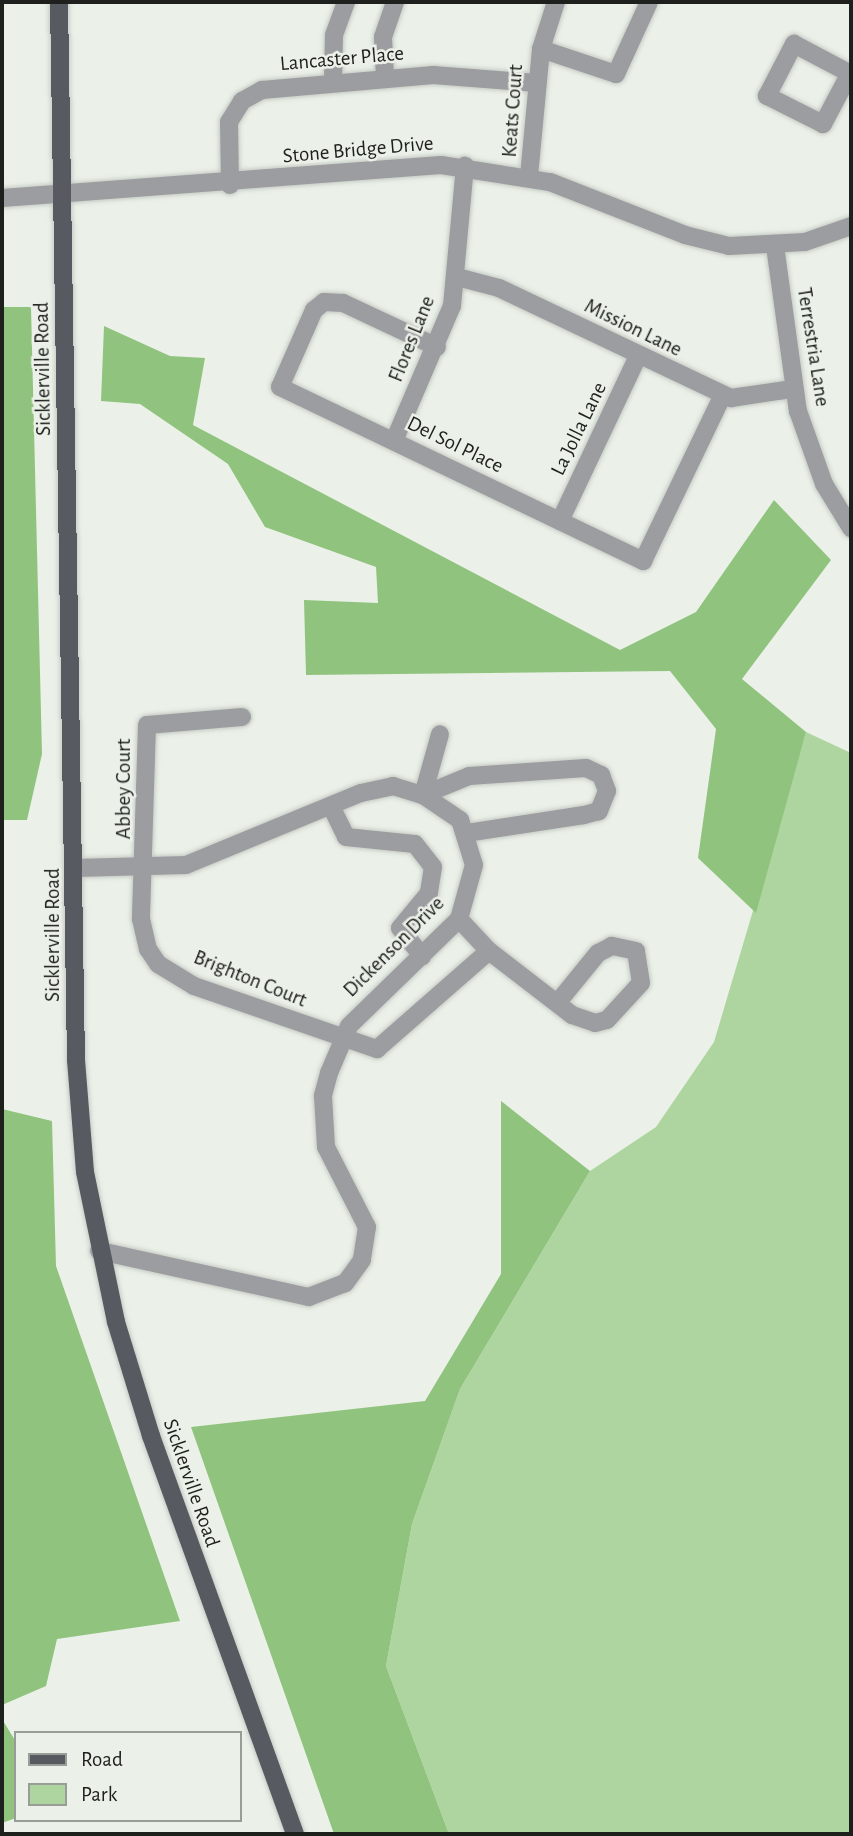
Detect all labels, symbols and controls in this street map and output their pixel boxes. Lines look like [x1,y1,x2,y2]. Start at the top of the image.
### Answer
street label: Lancaster Place [279,41,405,77]
street label: Keats Court [497,64,529,158]
street label: Stone Bridge Drive [282,131,434,169]
street label: Terrestria Lane [791,286,835,408]
street label: Flores Lane [383,292,441,386]
street label: Mission Lane [580,294,686,362]
street label: Sicklerville Road [29,302,57,436]
street label: La Jolla Lane [546,378,612,480]
street label: Del Sol Place [403,411,507,479]
street label: Abbey Court [111,739,137,839]
street label: Sicklerville Road [40,868,66,1002]
street label: Dickenson Drive [338,891,450,1003]
street label: Brighton Court [190,945,310,1013]
street label: Sicklerville Road [157,1416,225,1550]
legend [14,1731,242,1822]
text: Road [81,1749,123,1770]
text: Park [81,1784,117,1805]

